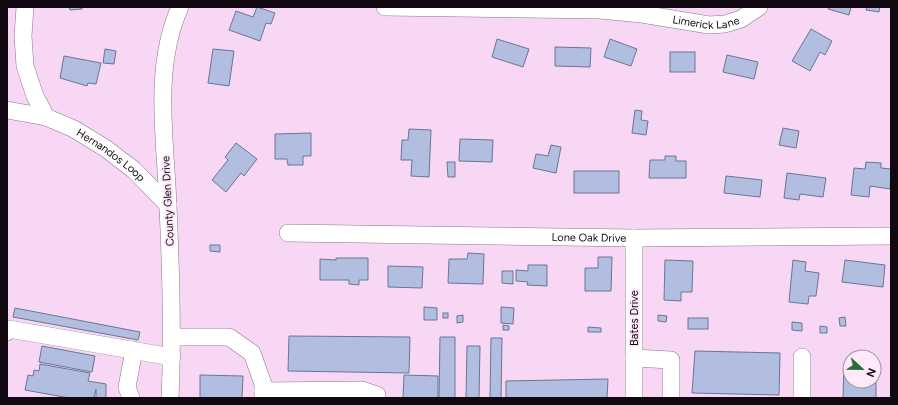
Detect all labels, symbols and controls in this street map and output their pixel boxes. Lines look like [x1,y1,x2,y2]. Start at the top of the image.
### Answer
street label: Limerick Lane [672,13,741,32]
street label: Hernandos Loop [74,126,148,184]
street label: County Glen Drive [159,156,177,246]
street label: Lone Oak Drive [552,230,626,244]
street label: Bates Drive [628,290,641,346]
north arrow [842,349,882,389]
text: N [863,366,878,379]

